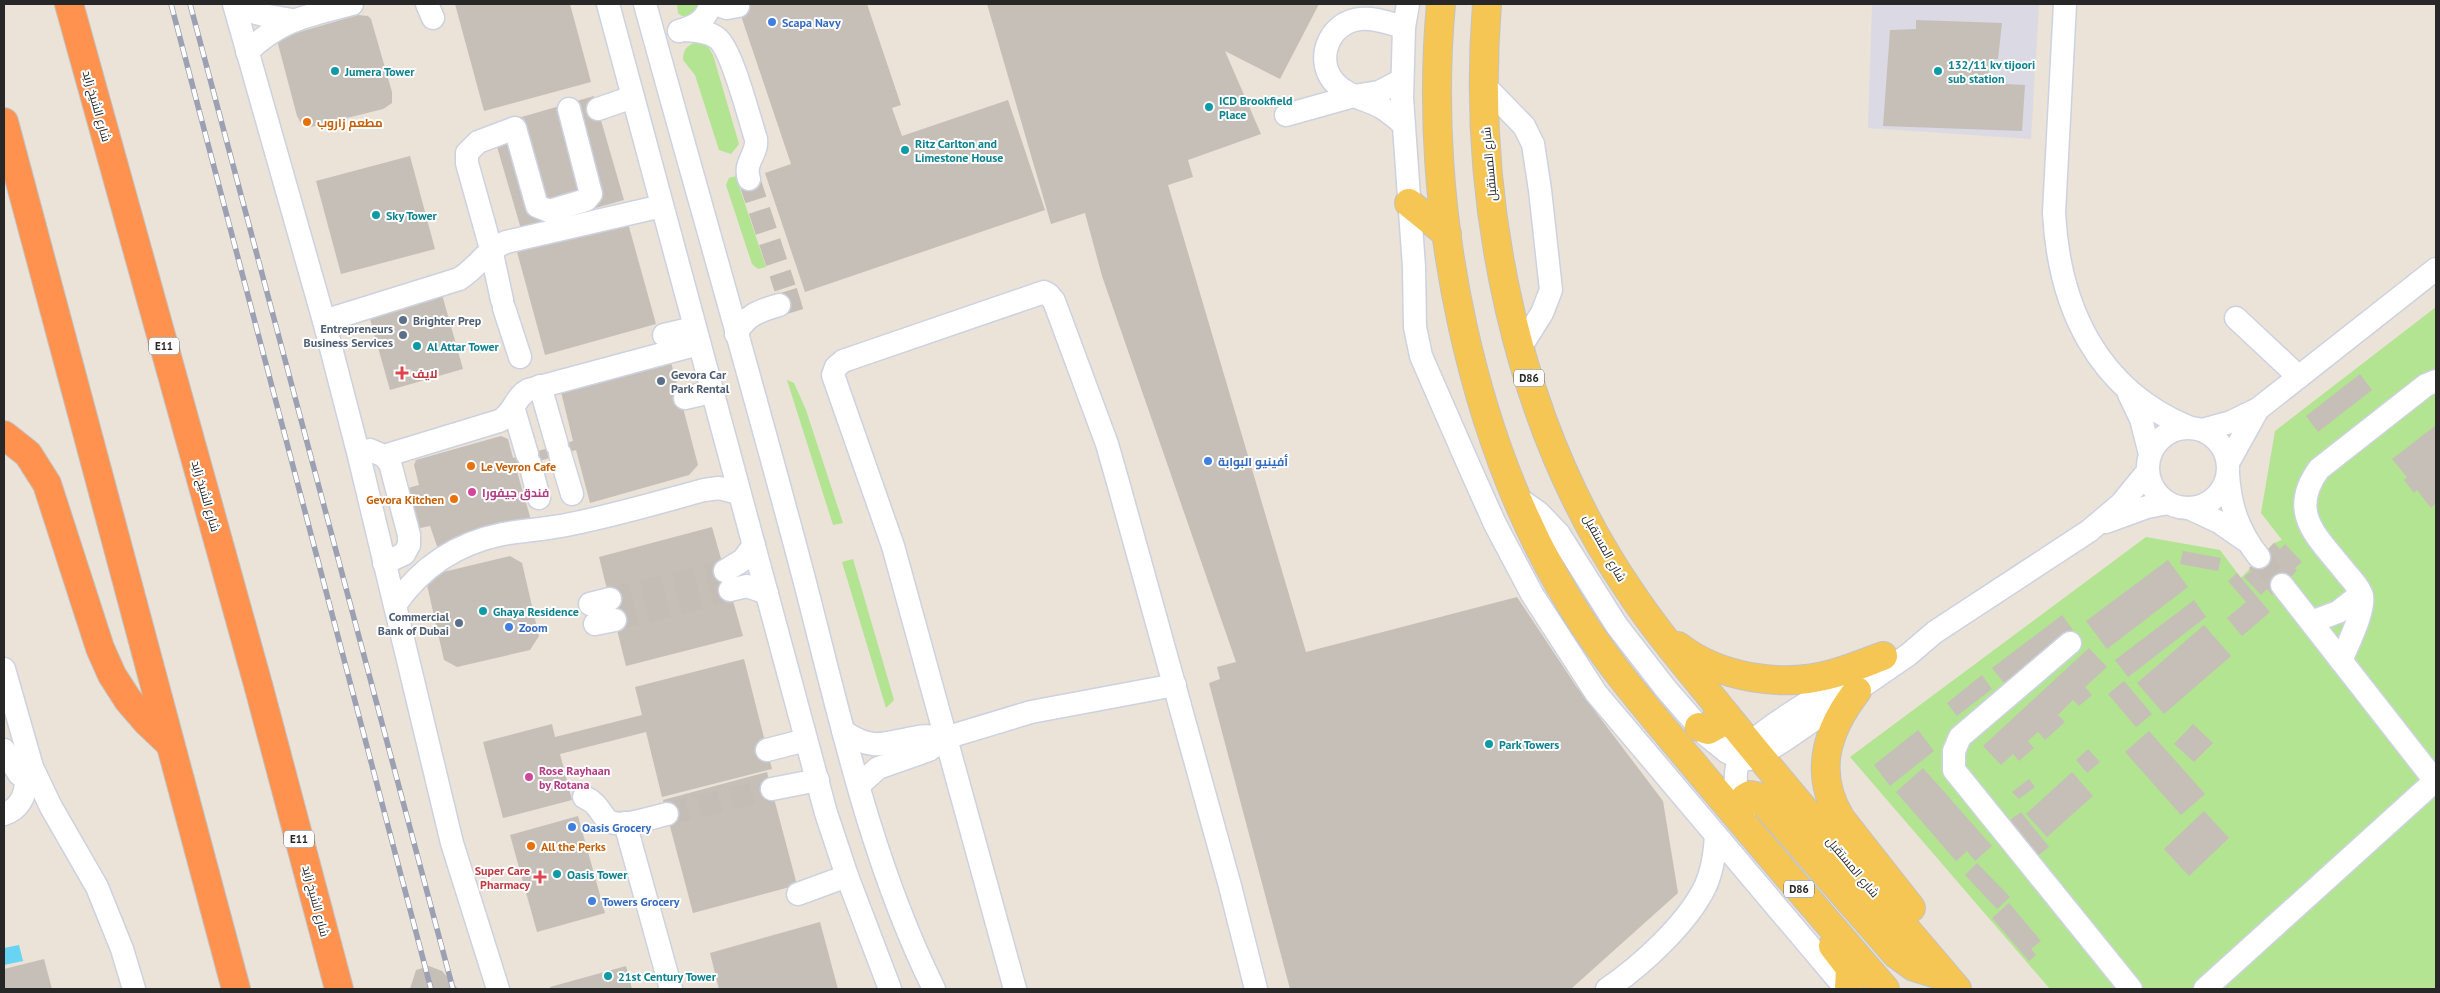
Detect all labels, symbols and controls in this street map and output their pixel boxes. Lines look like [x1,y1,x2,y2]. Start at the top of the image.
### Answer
place label: Scapa Navy [782,15,841,30]
marker: Scapa Navy [766,16,778,28]
place label: 132/11 kv tijoori sub station [1948,57,2035,86]
place label: Jumera Tower [344,64,415,79]
marker: Jumera Tower [329,65,341,77]
marker: 132/11 kv tijoori sub station [1932,65,1944,77]
street label: شارع الشيخ زايد [79,69,114,144]
place label: ICD Brookfield Place [1219,93,1293,122]
marker: ICD Brookfield Place [1203,101,1215,113]
place label: مطعم زاروب [317,115,383,131]
marker: مطعم زاروب [301,116,313,128]
street label: شارع المستقبل [1478,126,1501,202]
place label: Ritz Carlton and Limestone House [915,136,1003,165]
marker: Ritz Carlton and Limestone House [899,144,911,156]
place label: Sky Tower [386,208,438,223]
marker: Sky Tower [370,209,382,221]
place label: Brighter Prep [413,313,482,328]
marker: Brighter Prep [397,314,409,326]
place label: Entrepreneurs Business Services [304,321,393,350]
marker: Entrepreneurs Business Services [397,329,409,341]
road number: E11 [149,338,179,354]
place label: Al Attar Tower [427,339,500,354]
marker: Al Attar Tower [411,340,423,352]
place label: لايف [412,366,438,381]
marker: لايف [396,367,408,379]
place label: Gevora Car Park Rental [671,367,730,396]
road number: D86 [1514,369,1544,386]
marker: Gevora Car Park Rental [655,375,667,387]
place label: أفينيو البوابة [1218,454,1288,470]
marker: أفينيو البوابة [1202,455,1214,467]
street label: شارع الشيخ زايد [188,459,223,534]
place label: Le Veyron Cafe [481,459,556,474]
marker: Le Veyron Cafe [465,460,477,472]
place label: فندق جيفورا [482,485,549,501]
marker: فندق جيفورا [466,486,478,498]
place label: Gevora Kitchen [366,492,444,507]
marker: Gevora Kitchen [448,493,460,505]
street label: شارع المستقبل [1580,512,1630,585]
place label: Ghaya Residence [493,604,579,619]
marker: Ghaya Residence [477,605,489,617]
place label: Commercial Bank of Dubai [378,609,449,638]
marker: Commercial Bank of Dubai [453,617,465,629]
place label: Zoom [519,620,548,635]
marker: Zoom [503,621,515,633]
place label: Park Towers [1499,737,1559,752]
marker: Park Towers [1483,738,1495,750]
place label: Rose Rayhaan by Rotana [539,763,610,792]
marker: Rose Rayhaan by Rotana [523,771,535,783]
place label: Oasis Grocery [582,820,651,835]
marker: Oasis Grocery [566,821,578,833]
road number: E11 [284,831,314,848]
street label: شارع المستقبل [1823,834,1883,901]
place label: All the Perks [541,839,606,854]
marker: All the Perks [525,840,537,852]
place label: Super Care Pharmacy [475,863,530,892]
street label: شارع الشيخ زايد [298,864,333,939]
place label: Oasis Tower [567,867,628,882]
marker: Oasis Tower [551,868,563,880]
marker: Super Care Pharmacy [534,871,546,883]
road number: D86 [1784,881,1814,898]
place label: Towers Grocery [602,894,680,909]
marker: Towers Grocery [586,895,598,907]
place label: 21st Century Tower [618,969,717,984]
marker: 21st Century Tower [602,970,614,982]

